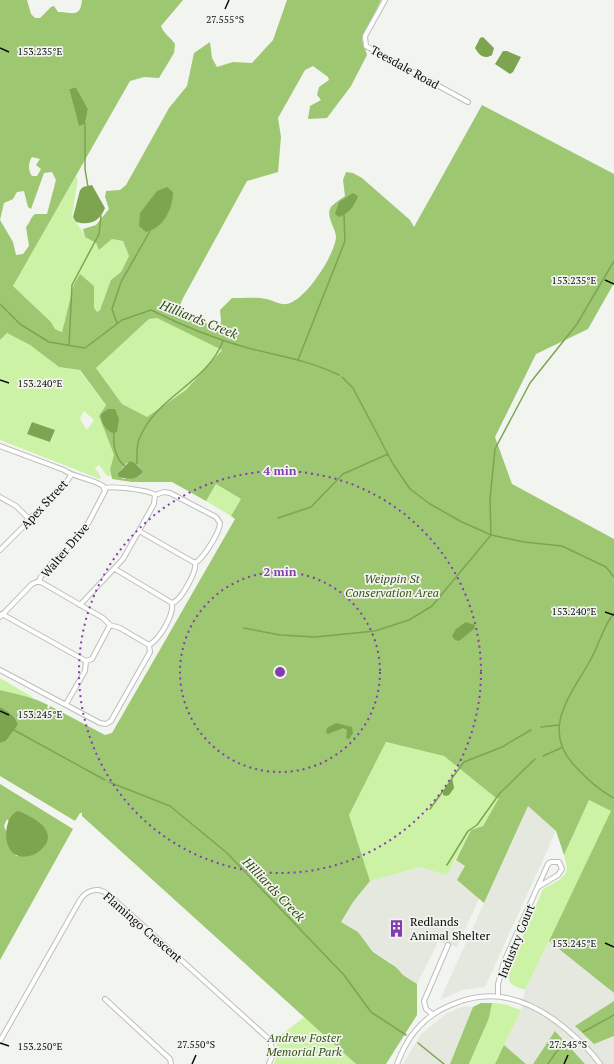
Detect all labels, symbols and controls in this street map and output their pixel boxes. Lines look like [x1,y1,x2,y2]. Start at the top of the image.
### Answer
text: 27.555°S [206,13,244,26]
street label: Teesdale Road [368,42,442,92]
text: 153.235°E [18,45,63,58]
text: 153.235°E [552,274,597,287]
water label: Hilliards Creek [156,295,241,343]
text: 153.240°E [18,377,63,390]
text: 4 min [264,463,297,478]
street label: Apex Street [17,476,71,532]
street label: Walter Drive [38,520,92,580]
text: 2 min [264,564,297,579]
park label: Weippin St Conservation Area [345,571,439,600]
text: 153.240°E [552,605,597,618]
centre of rings [273,665,287,679]
text: 153.245°E [18,708,63,721]
water label: Hilliards Creek [238,852,310,925]
street label: Flamingo Crescent [100,889,186,966]
street label: Industry Court [494,901,538,980]
place label: Redlands Animal Shelter [410,914,490,943]
building icon: Redlands Animal Shelter [387,918,407,938]
text: 153.245°E [552,937,597,950]
park label: Andrew Foster Memorial Park [265,1030,342,1059]
text: 27.550°S [177,1038,215,1051]
text: 27.545°S [549,1038,587,1051]
text: 153.250°E [18,1040,63,1053]

